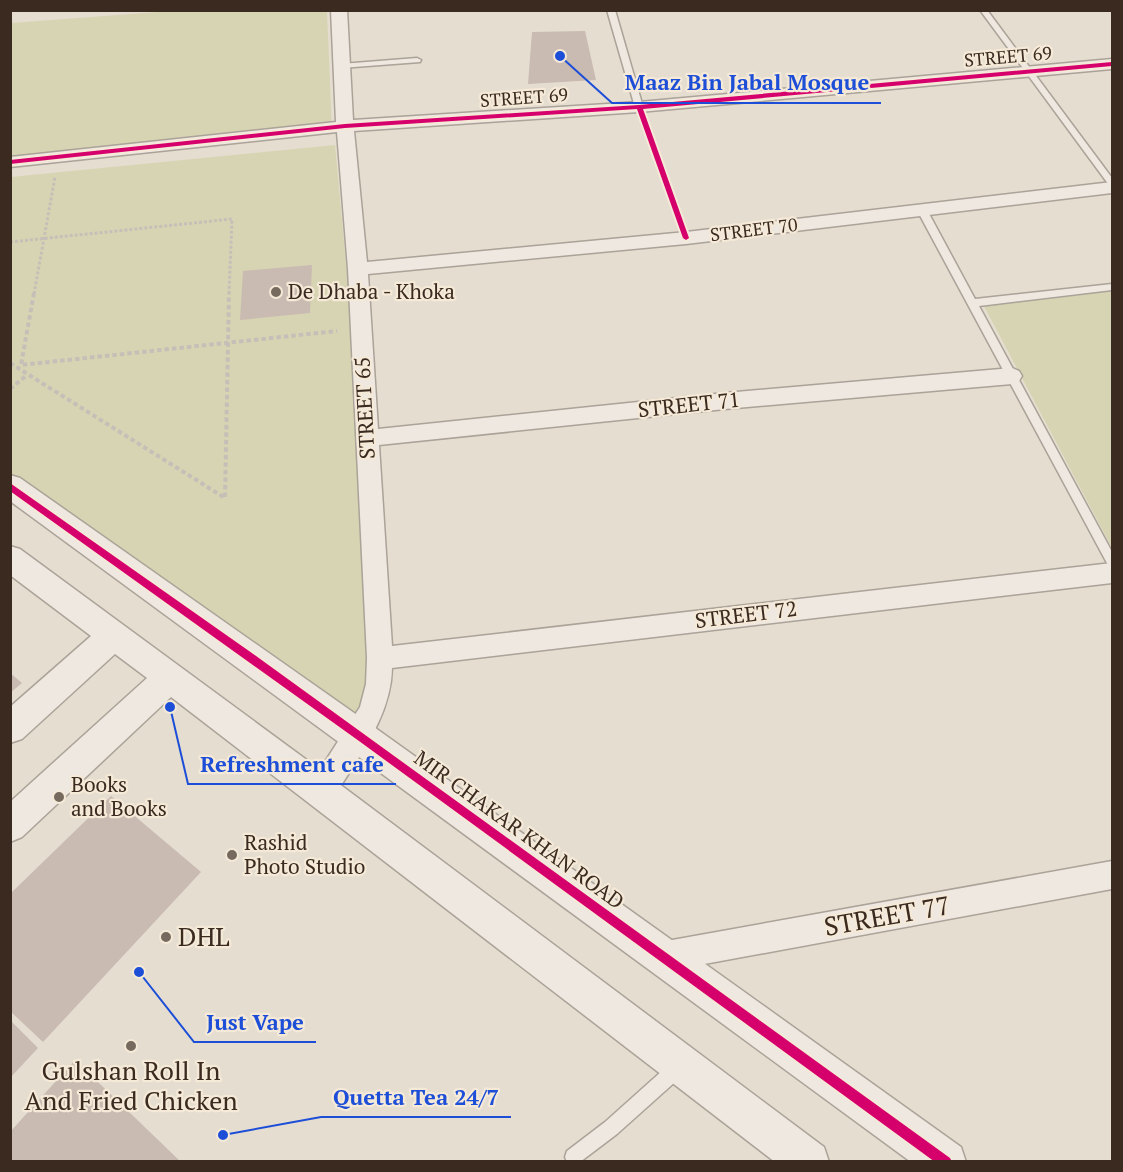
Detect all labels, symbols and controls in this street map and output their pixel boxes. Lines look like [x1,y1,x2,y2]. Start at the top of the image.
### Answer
street label: STREET 69 [963,40,1053,72]
callout: Maaz Bin Jabal Mosque [612,63,881,103]
text: Maaz Bin Jabal Mosque [625,67,869,96]
street label: STREET 69 [479,82,569,112]
street label: STREET 70 [709,212,799,246]
place label: De Dhaba - Khoka [288,277,455,305]
marker: De Dhaba - Khoka [269,285,283,299]
street label: STREET 65 [347,356,381,460]
street label: STREET 71 [636,385,741,423]
street label: STREET 72 [693,594,798,634]
street label: MIR CHAKAR KHAN ROAD [409,743,630,915]
callout: Refreshment cafe [188,744,396,784]
text: Refreshment cafe [200,749,384,778]
place label: Books and Books [71,770,167,822]
marker: Books and Books [52,790,66,804]
place label: Rashid Photo Studio [244,828,365,880]
marker: Rashid Photo Studio [225,848,239,862]
street label: STREET 77 [821,887,952,943]
place label: DHL [178,919,230,953]
marker: DHL [159,930,173,944]
callout: Just Vape [194,1002,316,1042]
text: Just Vape [206,1007,304,1036]
marker: Gulshan Roll In And Fried Chicken [124,1039,138,1053]
place label: Gulshan Roll In And Fried Chicken [24,1053,238,1117]
callout: Quetta Tea 24/7 [321,1077,511,1117]
text: Quetta Tea 24/7 [333,1082,499,1111]

